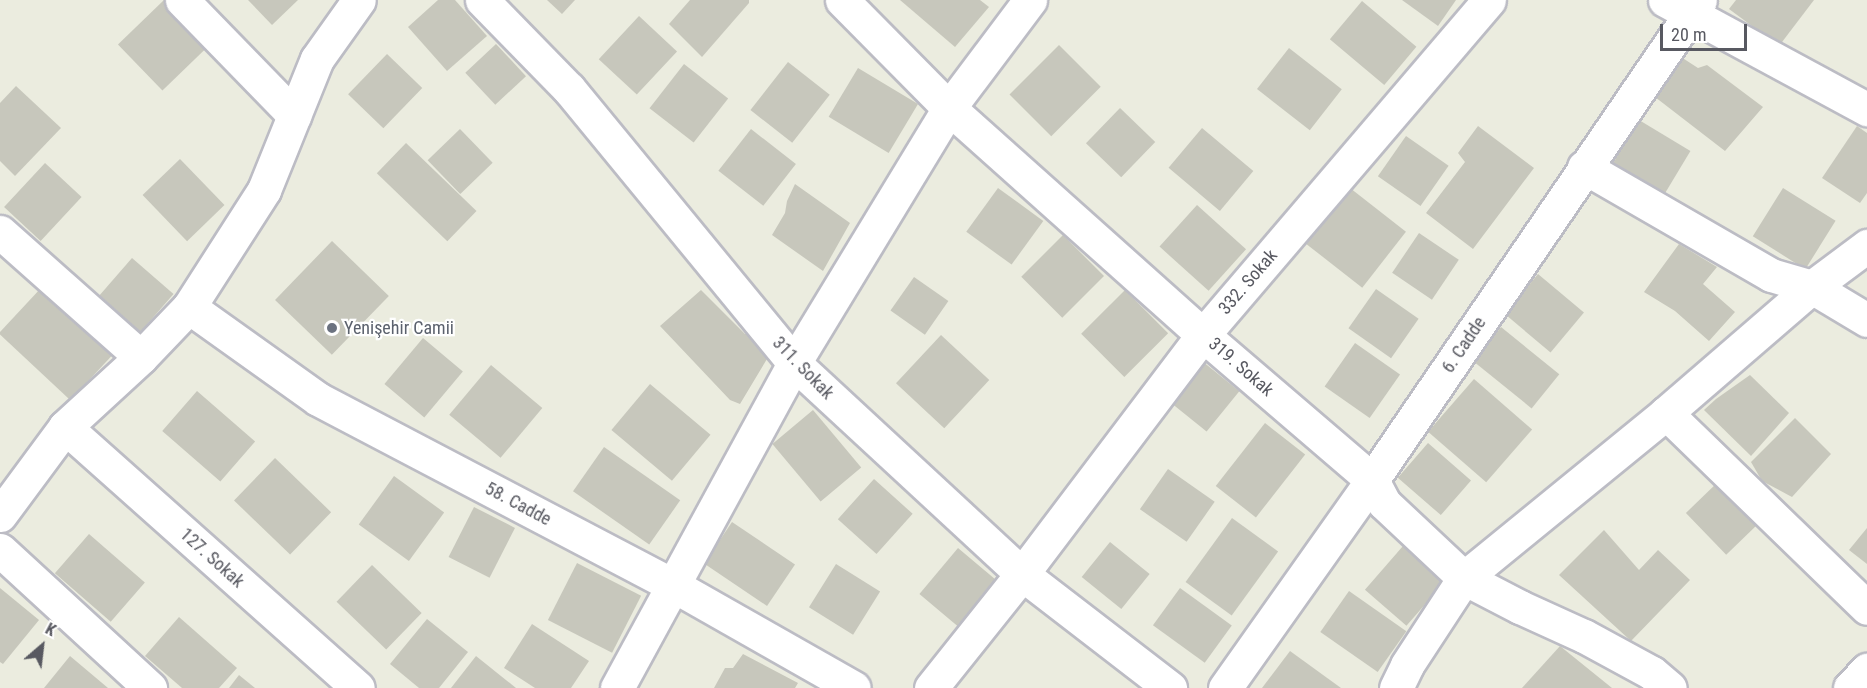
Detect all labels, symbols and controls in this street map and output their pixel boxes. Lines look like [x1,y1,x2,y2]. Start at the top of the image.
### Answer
scale bar [1663,12,1750,50]
text: 20 m [1671,24,1706,45]
street label: 332. Sokak [1214,245,1282,319]
street label: 6. Cadde [1437,313,1491,377]
place label: Yenişehir Camii [344,317,454,339]
marker: Yenişehir Camii [325,321,339,335]
street label: 311. Sokak [768,332,838,404]
street label: 319. Sokak [1204,333,1278,401]
street label: 58. Cadde [481,478,555,530]
street label: 127. Sokak [176,524,248,592]
north arrow [12,616,72,676]
text: K [42,619,59,640]

